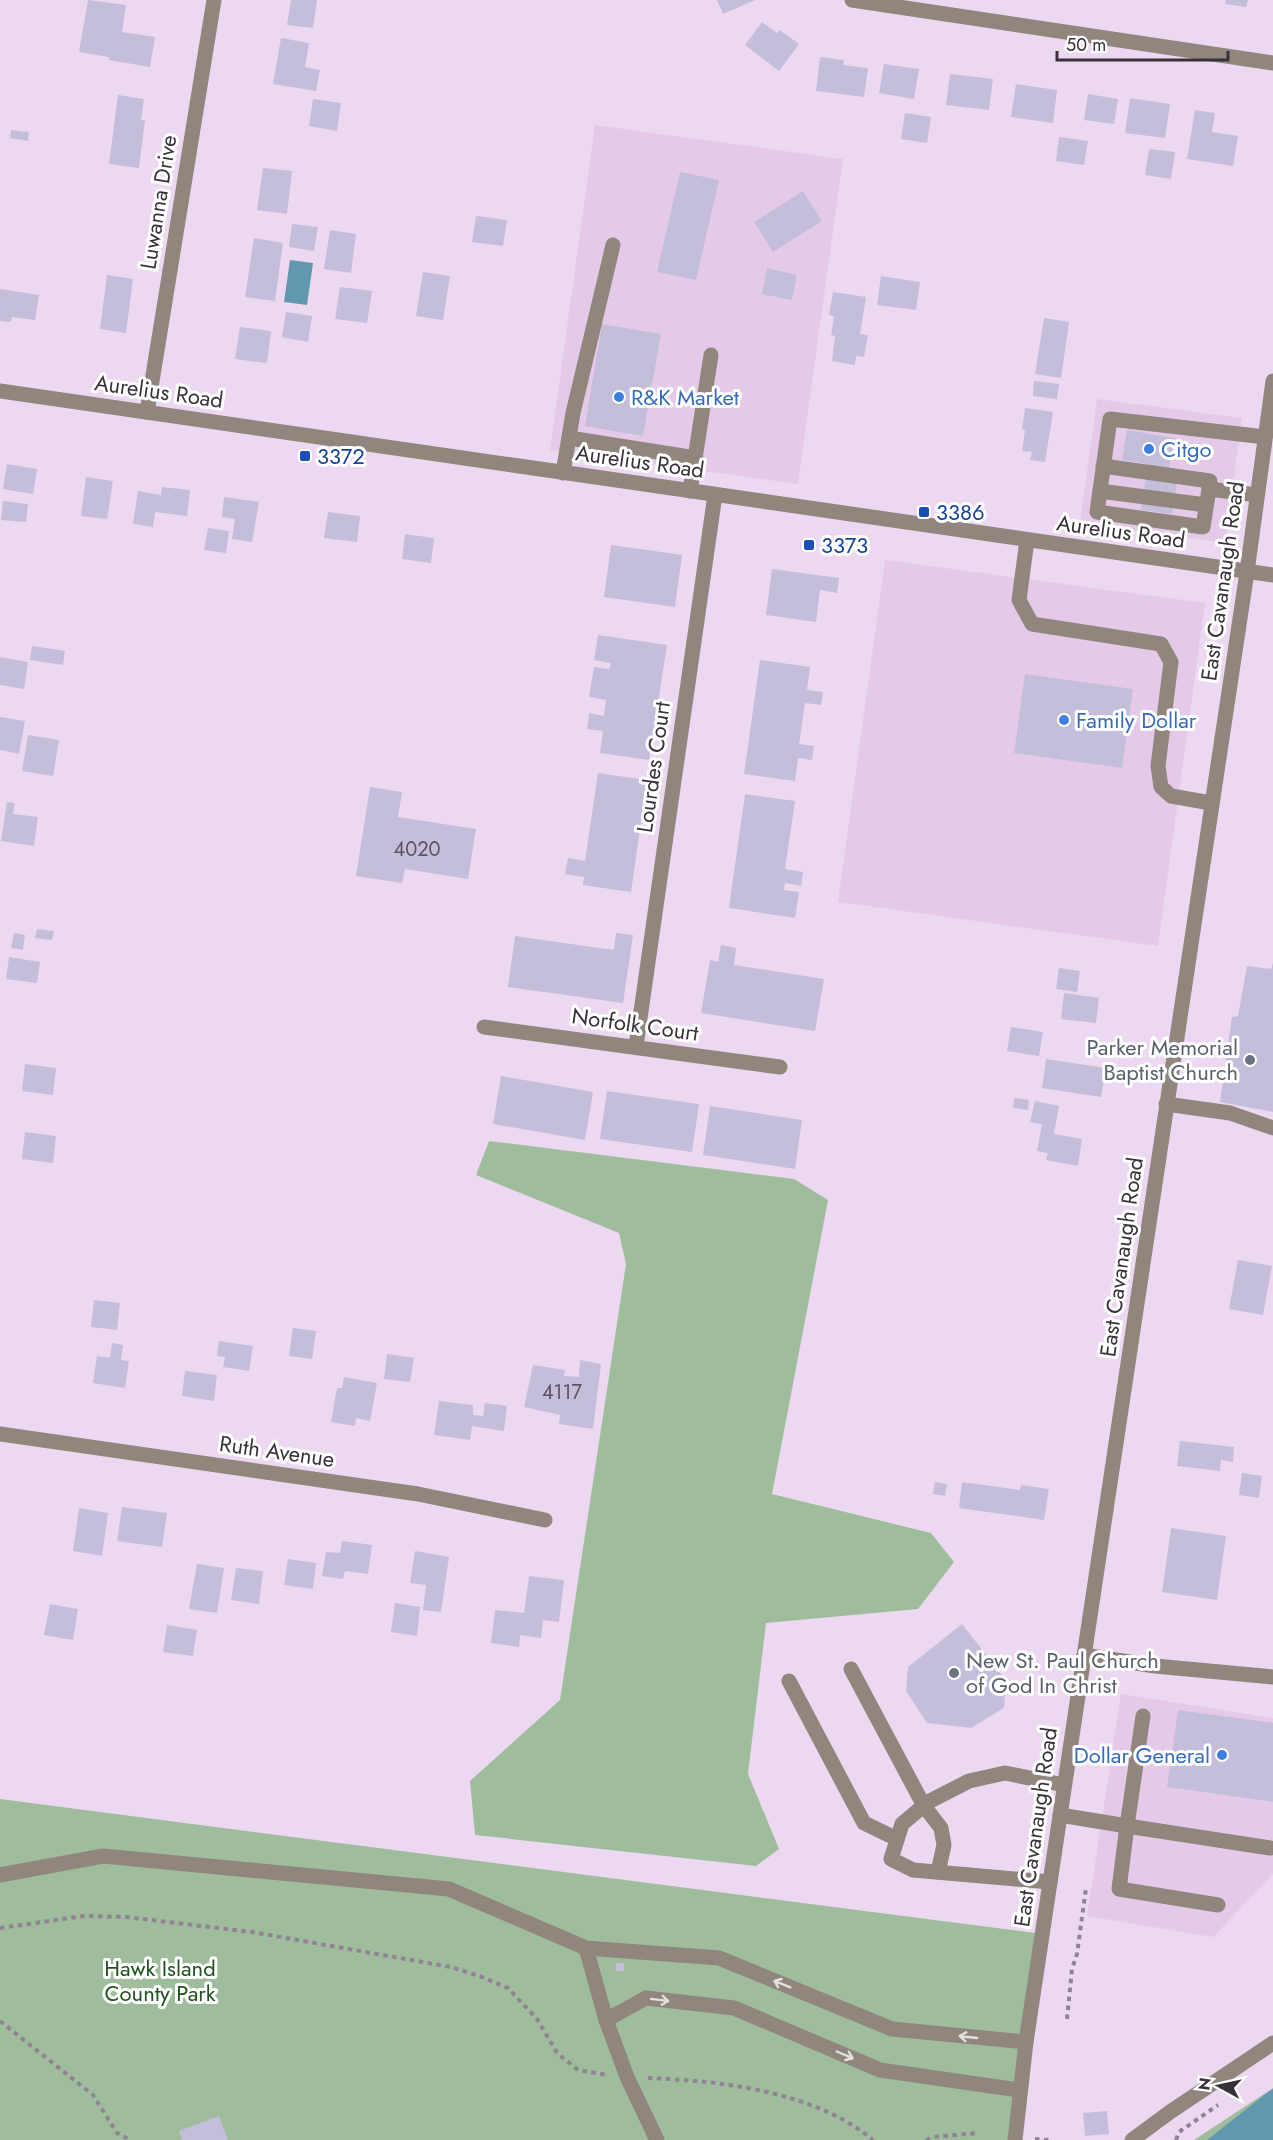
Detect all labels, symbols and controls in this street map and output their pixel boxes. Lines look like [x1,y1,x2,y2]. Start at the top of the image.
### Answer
scale bar [1057,24,1228,62]
text: 50 m [1066,32,1106,58]
street label: Luwanna Drive [132,132,184,272]
street label: Aurelius Road [93,366,225,416]
place label: R&K Market [631,381,740,413]
marker: R&K Market [612,390,626,404]
place label: Citgo [1161,433,1212,465]
street label: Aurelius Road [574,436,706,486]
place label: 3372 [317,440,365,472]
marker: Citgo [1142,442,1156,456]
marker: 3372 [298,449,312,463]
street label: East Cavanaugh Road [1192,479,1252,683]
place label: 3386 [936,496,985,528]
marker: 3386 [917,505,931,519]
street label: Aurelius Road [1055,506,1187,556]
place label: 3373 [821,529,868,561]
marker: 3373 [802,538,816,552]
street label: Lourdes Court [628,699,678,834]
place label: Family Dollar [1076,704,1197,736]
marker: Family Dollar [1057,713,1071,727]
house number: 4020 [393,835,441,864]
street label: Norfolk Court [570,999,701,1049]
place label: Parker Memorial Baptist Church [1086,1031,1238,1088]
marker: Parker Memorial Baptist Church [1243,1053,1257,1067]
street label: East Cavanaugh Road [1091,1155,1151,1359]
house number: 4117 [542,1378,583,1407]
street label: Ruth Avenue [217,1427,337,1475]
place label: New St. Paul Church of God In Christ [966,1644,1159,1701]
marker: New St. Paul Church of God In Christ [947,1666,961,1680]
street label: East Cavanaugh Road [1005,1725,1065,1929]
place label: Dollar General [1074,1739,1210,1771]
marker: Dollar General [1215,1748,1229,1762]
park label: Hawk Island County Park [104,1952,216,2009]
one-way arrow [773,1978,792,1989]
one-way arrow [649,1995,669,2006]
one-way arrow [958,2031,978,2042]
one-way arrow [835,2050,853,2061]
north arrow [1189,2056,1249,2116]
text: N [1192,2076,1217,2092]

